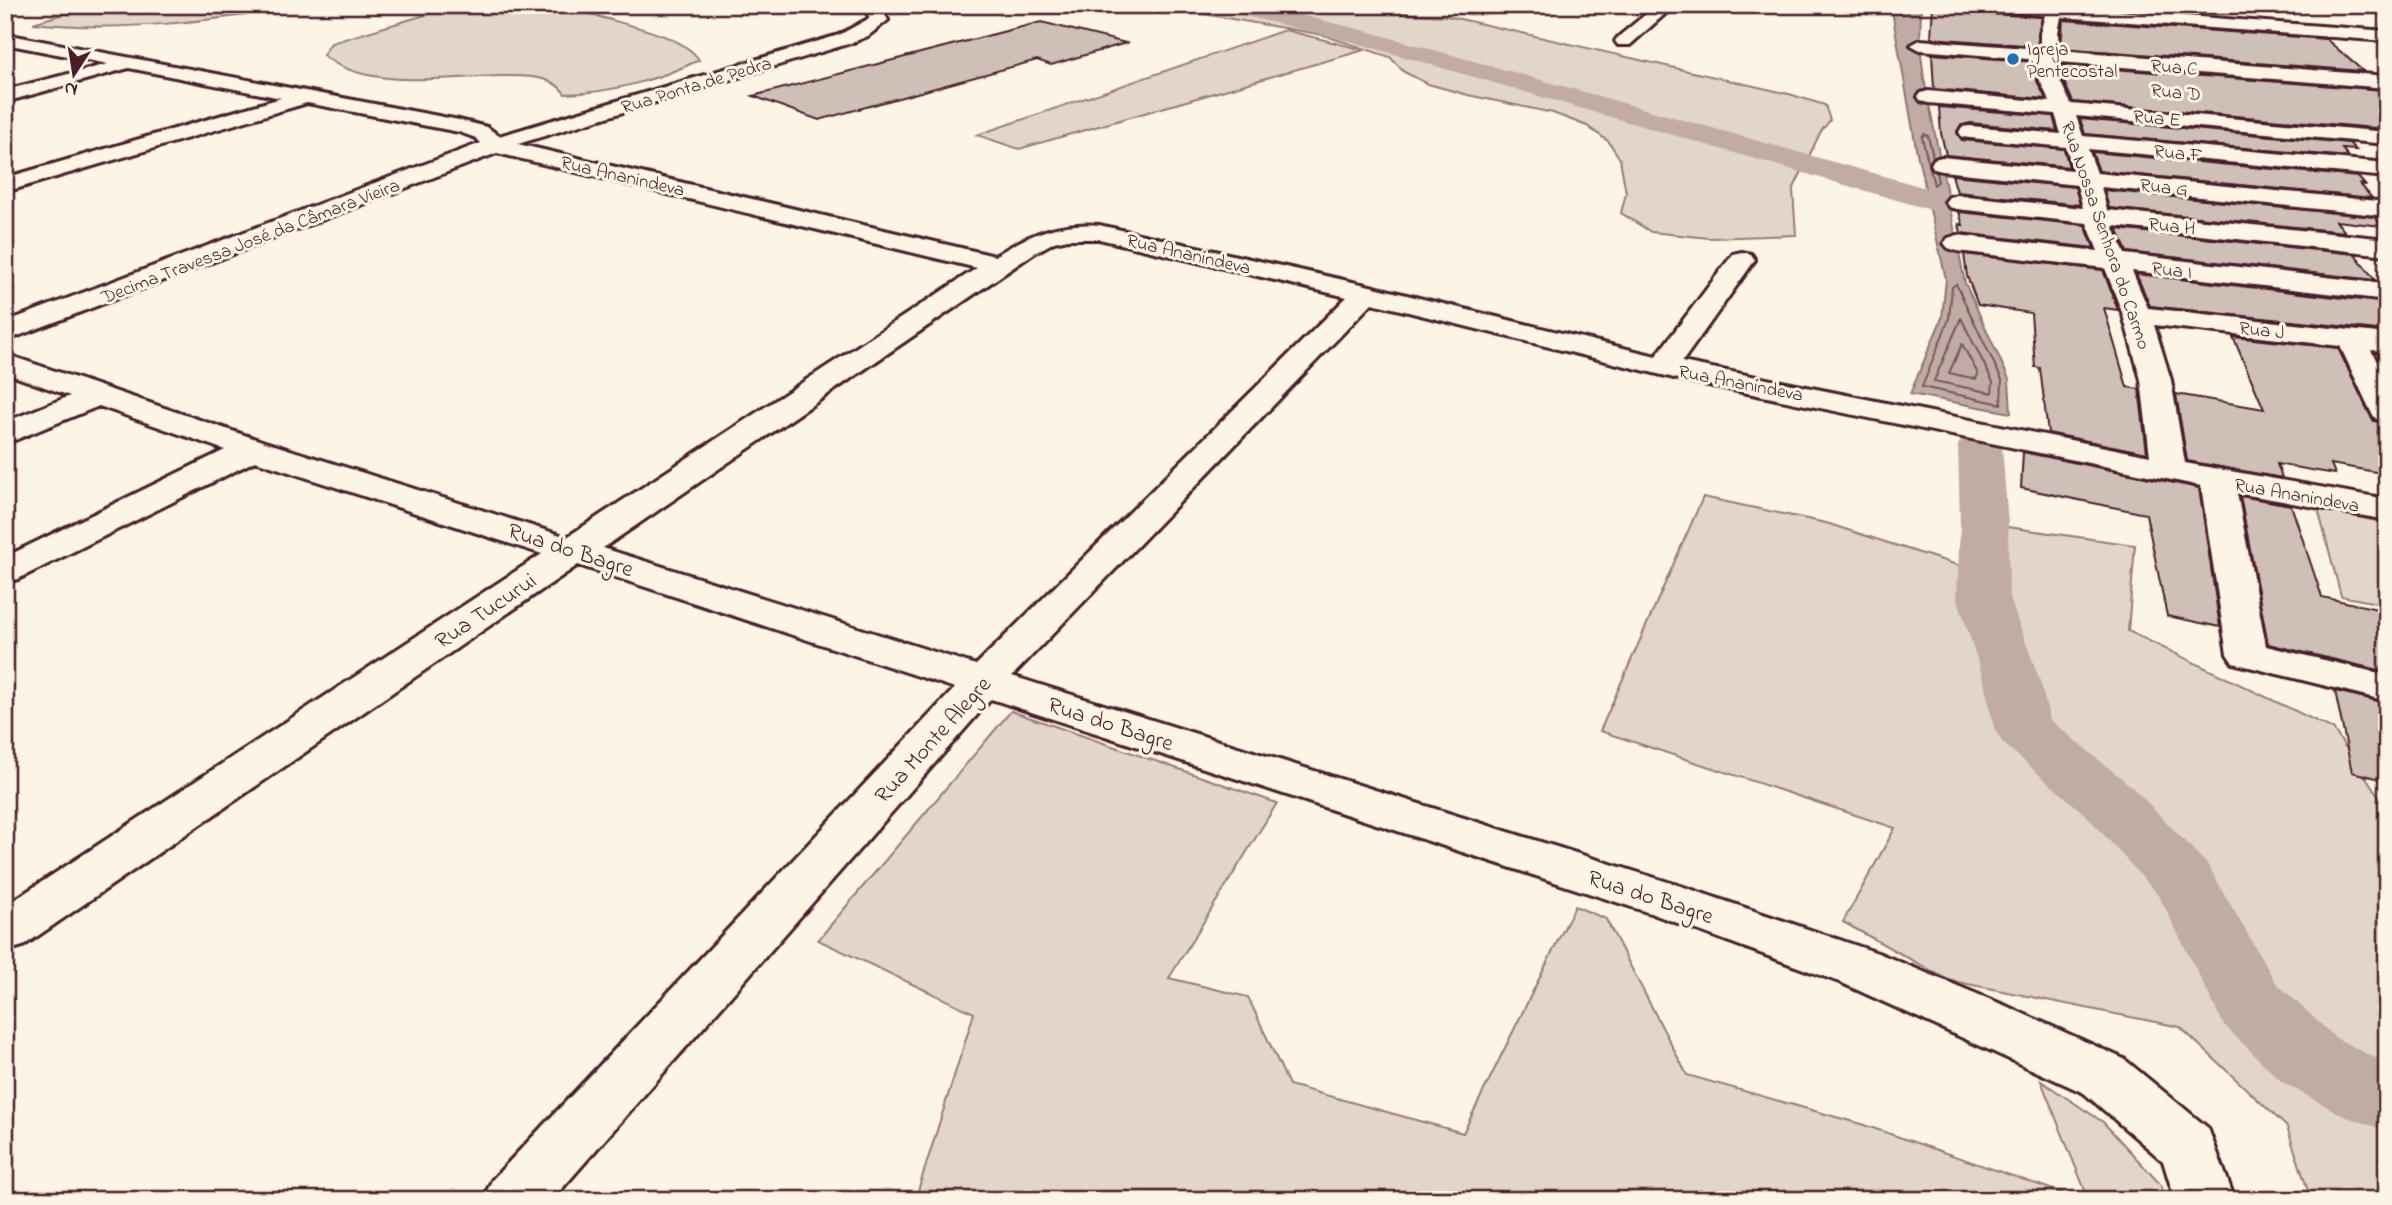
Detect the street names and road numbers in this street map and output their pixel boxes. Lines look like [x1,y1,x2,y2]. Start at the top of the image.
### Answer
street label: Rua Ponta de Pedra [618,51,775,122]
street label: Rua C [2150,53,2198,84]
street label: Rua D [2150,78,2202,109]
street label: Rua E [2132,104,2182,135]
street label: Rua Nossa Senhora do Carmo [2053,118,2156,354]
street label: Rua F [2152,139,2203,170]
street label: Rua Ananindeva [558,150,687,205]
street label: Decima Travessa José da Câmara Vieira [97,173,404,312]
street label: Rua G [2138,173,2189,204]
street label: Rua H [2147,212,2197,243]
street label: Rua Ananindeva [1124,228,1253,283]
street label: Rua I [2150,256,2193,287]
street label: Rua J [2238,316,2286,347]
street label: Rua Ananindeva [1676,359,1805,410]
street label: Rua Ananindeva [2232,472,2361,521]
street label: Rua do Bagre [503,516,638,588]
street label: Rua Tucurui [429,566,544,658]
street label: Rua Monte Alegre [868,669,1001,812]
street label: Rua do Bagre [1043,690,1178,762]
street label: Rua do Bagre [1583,863,1718,935]

